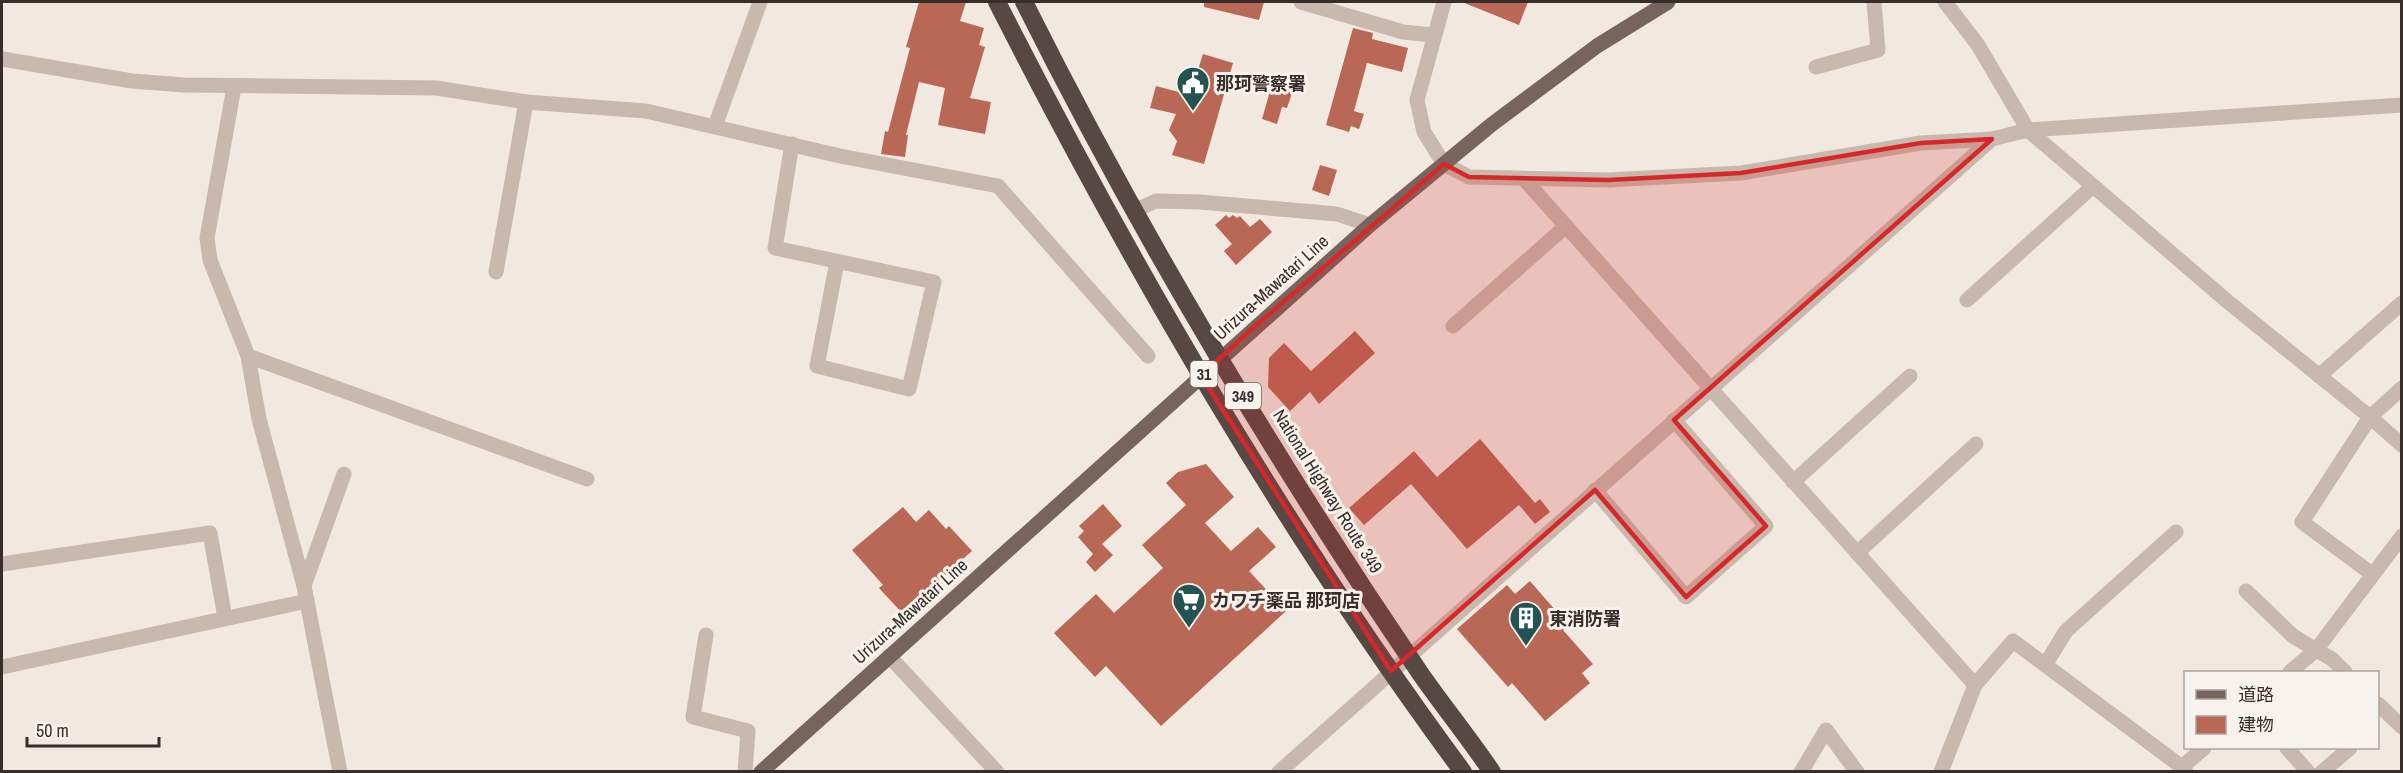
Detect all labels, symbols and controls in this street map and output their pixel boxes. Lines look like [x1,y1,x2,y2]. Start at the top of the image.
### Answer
public building icon: 那珂警察署 [1175,65,1211,112]
place label: 那珂警察署 [1216,71,1306,96]
street label: Urizura-Mawatari Line [1208,229,1334,345]
road number: 31 [1190,361,1218,387]
road number: 349 [1225,383,1261,409]
street label: National Highway Route 349 [1267,404,1389,578]
street label: Urizura-Mawatari Line [847,553,973,669]
supermarket icon: カワチ薬品 那珂店 [1171,582,1207,629]
place label: カワチ薬品 那珂店 [1212,588,1360,613]
building icon: 東消防署 [1508,600,1544,647]
place label: 東消防署 [1549,606,1621,631]
legend [2184,671,2379,749]
text: 道路 [2238,682,2274,707]
scale bar [27,710,159,748]
text: 建物 [2238,712,2274,737]
text: 50 m [36,718,69,743]

